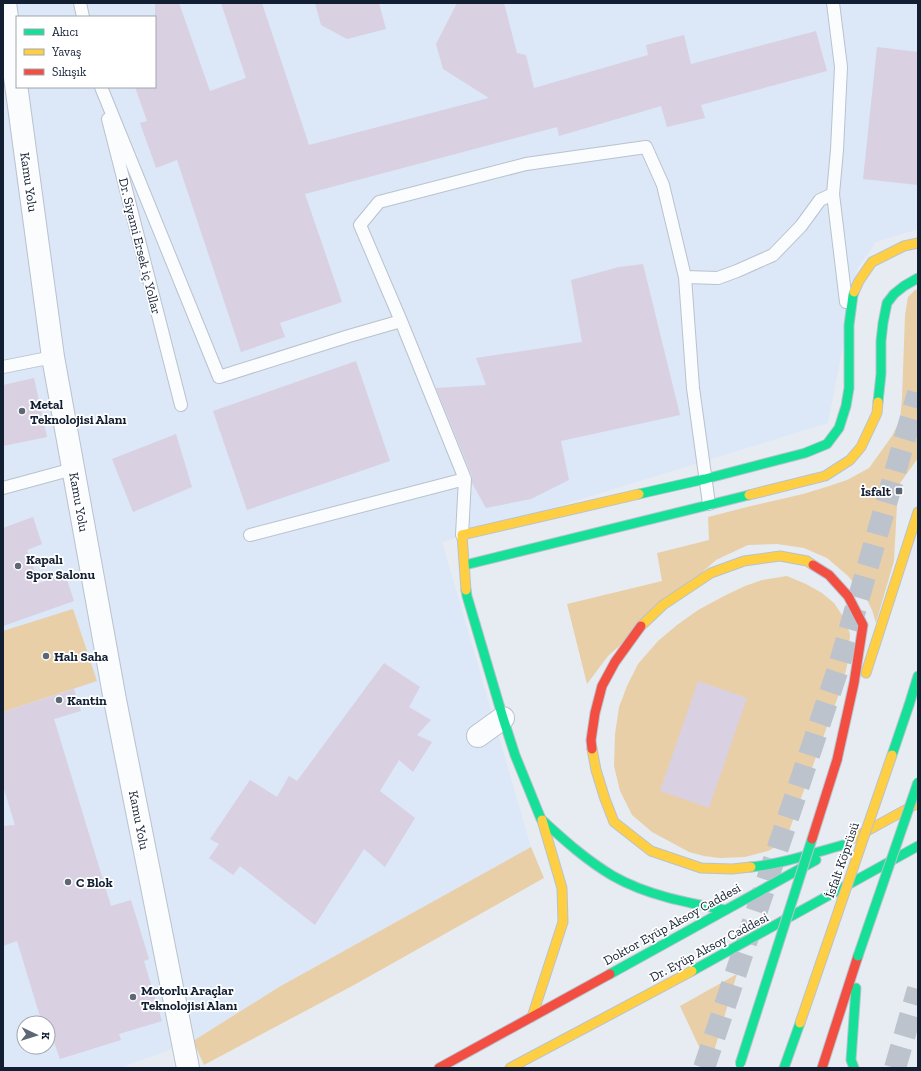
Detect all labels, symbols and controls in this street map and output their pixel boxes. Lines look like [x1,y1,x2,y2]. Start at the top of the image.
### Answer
legend [16,16,156,88]
text: Akıcı [52,25,79,39]
text: Yavaş [51,45,81,59]
text: Sıkışık [52,65,87,79]
street label: Kamu Yolu [17,151,41,213]
street label: Dr. Siyami Ersek iç Yollar [116,176,164,316]
place label: Metal Teknolojisi Alanı [30,397,127,428]
marker: Metal Teknolojisi Alanı [17,406,27,416]
street label: Kamu Yolu [66,471,92,534]
place label: İsfalt [861,484,892,499]
marker: İsfalt [894,486,904,496]
place label: Kapalı Spor Salonu [26,552,95,582]
marker: Kapalı Spor Salonu [13,561,23,571]
place label: Halı Saha [54,649,109,664]
marker: Halı Saha [41,651,51,661]
place label: Kantin [67,693,107,708]
marker: Kantin [54,695,64,705]
street label: Kamu Yolu [126,789,152,852]
street label: İsfalt Köprüsü [822,820,862,900]
place label: C Blok [76,875,113,890]
marker: C Blok [63,877,73,887]
street label: Doktor Eyüp Aksoy Caddesi [601,880,744,968]
street label: Dr. Eyüp Aksoy Caddesi [647,909,771,985]
place label: Motorlu Araçlar Teknolojisi Alanı [141,983,238,1014]
marker: Motorlu Araçlar Teknolojisi Alanı [128,992,138,1002]
north arrow [16,1015,56,1055]
text: K [39,1032,52,1040]

